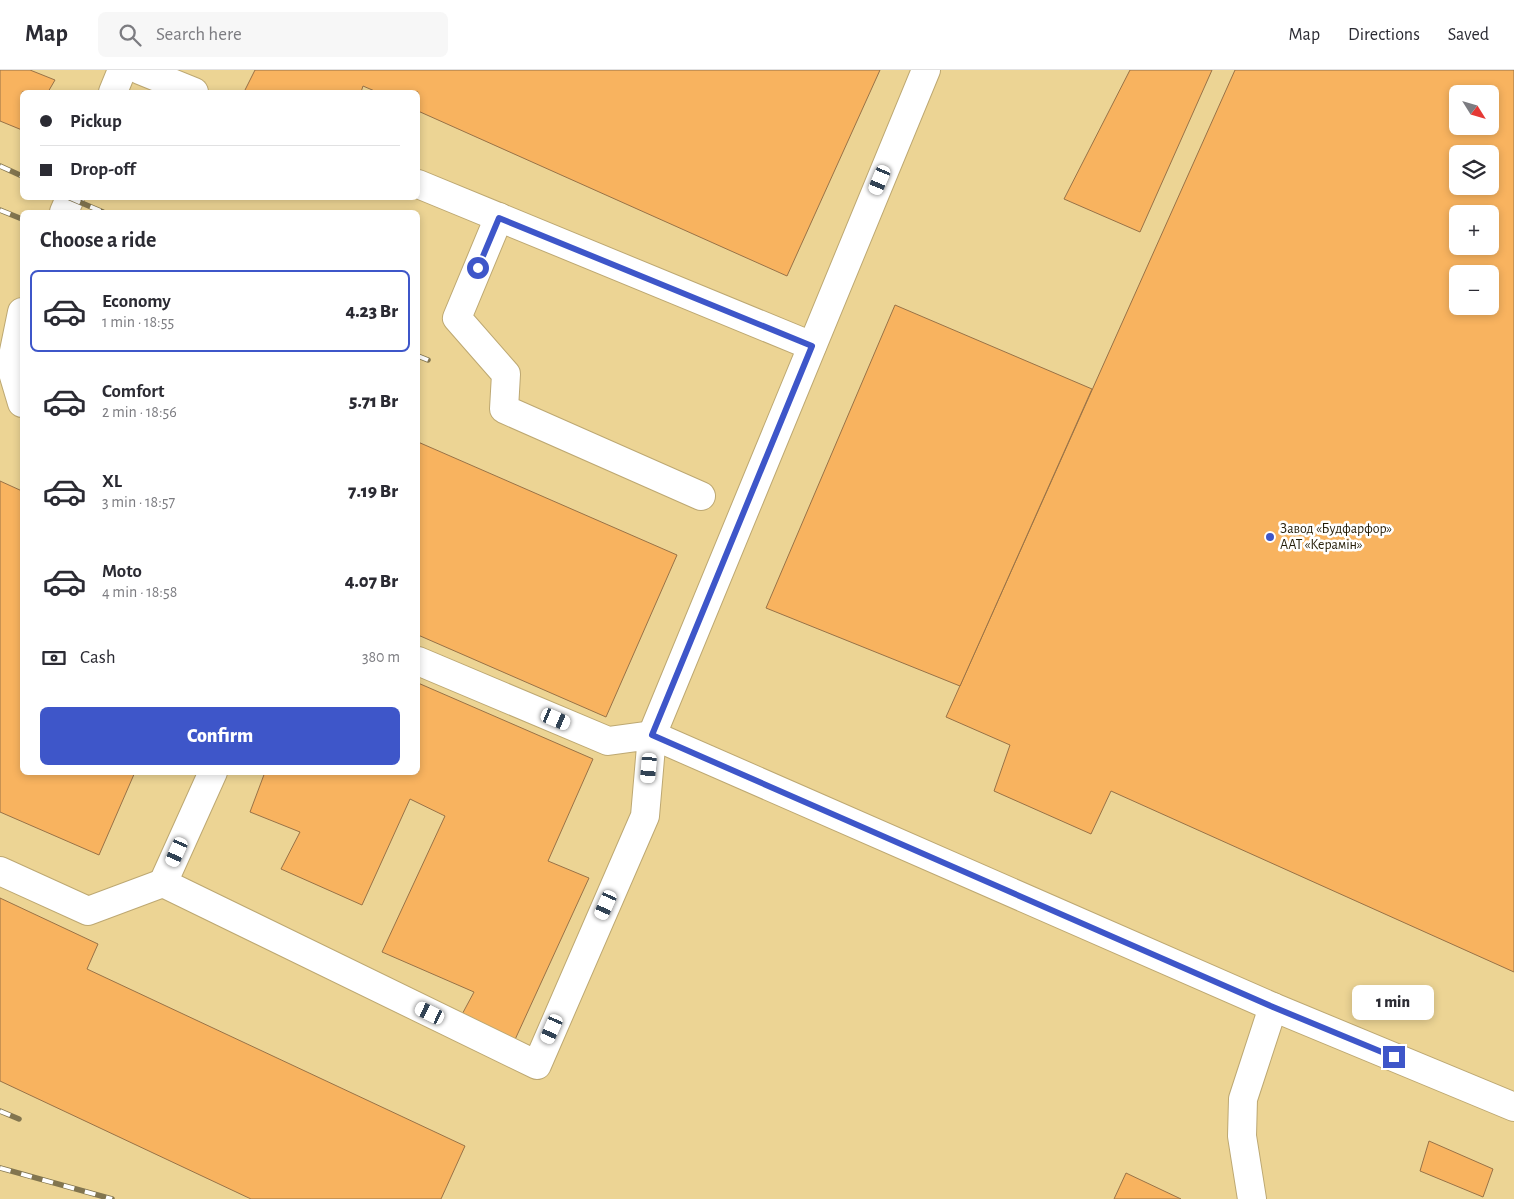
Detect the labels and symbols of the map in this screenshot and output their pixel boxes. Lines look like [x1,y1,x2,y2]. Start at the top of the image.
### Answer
north arrow [1449,85,1499,135]
car [867,163,892,197]
route start [467,257,489,279]
place label: Завод «Будфарфор» ААТ «Керамін» [1280,522,1392,552]
marker: Завод «Будфарфор» ААТ «Керамін» [1264,531,1276,543]
car [539,706,572,732]
car [640,752,657,784]
car [164,835,189,869]
car [593,888,618,922]
callout: 1 min [1353,984,1435,1020]
car [413,1000,446,1026]
car [539,1012,564,1046]
route end [1383,1046,1405,1068]

